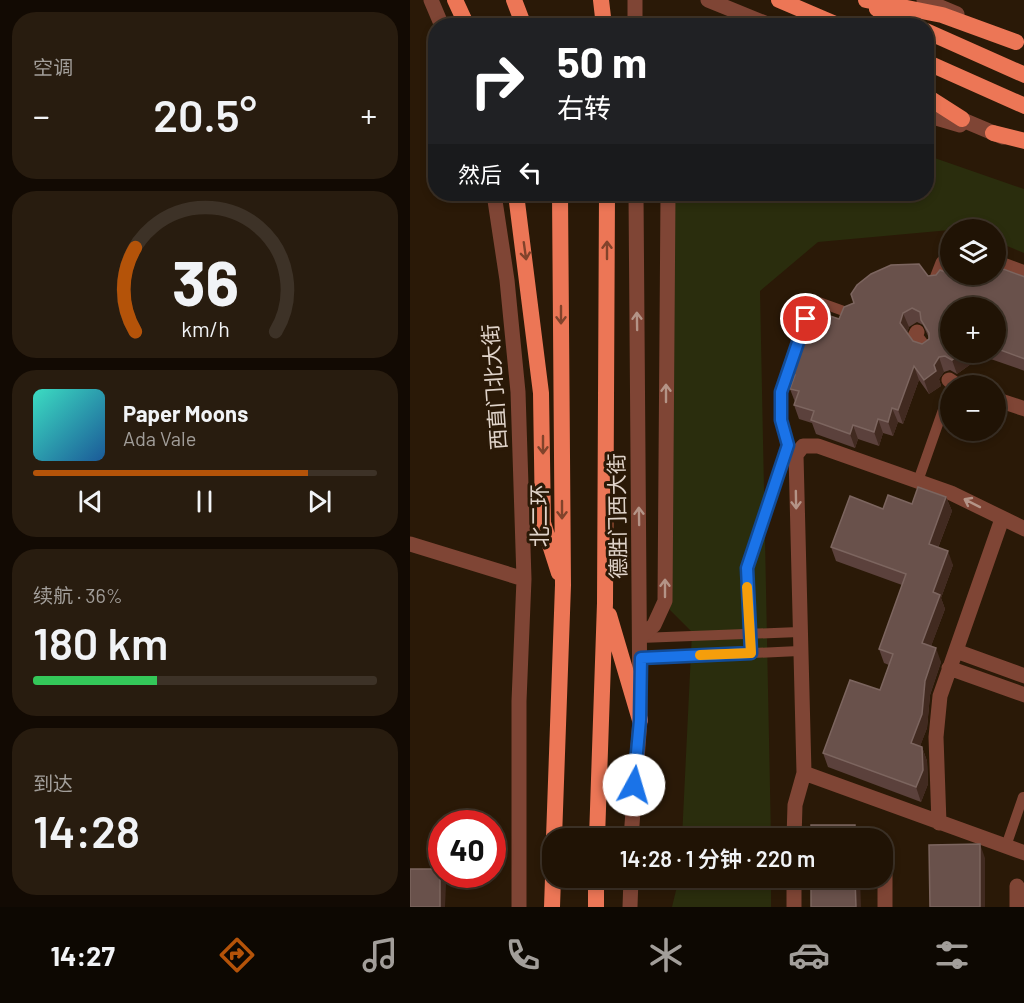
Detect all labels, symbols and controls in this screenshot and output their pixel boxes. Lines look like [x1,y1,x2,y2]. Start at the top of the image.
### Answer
text: 50 m [557,36,647,86]
icon: right [458,42,536,120]
text: 空调 [33,55,73,79]
text: 20.5° [153,87,257,141]
text: 右转 [557,91,611,123]
text: − [33,95,50,135]
text: + [360,95,377,135]
icon: left [514,156,547,189]
text: 然后 [458,161,502,187]
map controls [940,219,1006,441]
button: layers [940,219,1006,285]
one-way arrow [519,241,530,261]
one-way arrow [601,241,613,261]
text: 36 [171,244,239,318]
pin [780,293,831,344]
button: + [940,297,1006,363]
icon: arrive [789,302,822,335]
one-way arrow [555,304,567,324]
one-way arrow [631,312,643,332]
text: km/h [181,316,229,341]
street label: 西直门北大街 [477,323,510,451]
button: − [940,375,1006,441]
one-way arrow [660,384,672,404]
text: Paper Moons [123,400,248,426]
text: Ada Vale [123,426,196,450]
one-way arrow [537,435,549,455]
street label: 德胜门西大街 [603,453,630,579]
icon: previous [74,485,107,518]
icon: pause [188,485,221,518]
icon: next [303,485,336,518]
street label: 北二环 [526,485,551,548]
one-way arrow [790,490,802,510]
one-way arrow [964,497,981,509]
one-way arrow [556,499,568,519]
one-way arrow [633,507,645,527]
one-way arrow [659,579,671,599]
text: 续航 · 36% [33,583,123,607]
text: 180 km [33,615,168,669]
position arrow [602,753,666,817]
text: 到达 [33,771,73,795]
text: 14:28 [33,803,140,857]
speed limit sign: 40 [428,810,506,888]
text: 14:28 · 1 分钟 · 220 m [620,845,815,871]
icon: directions [216,934,258,976]
icon: music [359,934,401,976]
icon: phone [502,934,544,976]
icon: climate [645,934,687,976]
icon: car [788,934,830,976]
icon: filters [931,934,973,976]
text: 14:27 [51,939,115,971]

